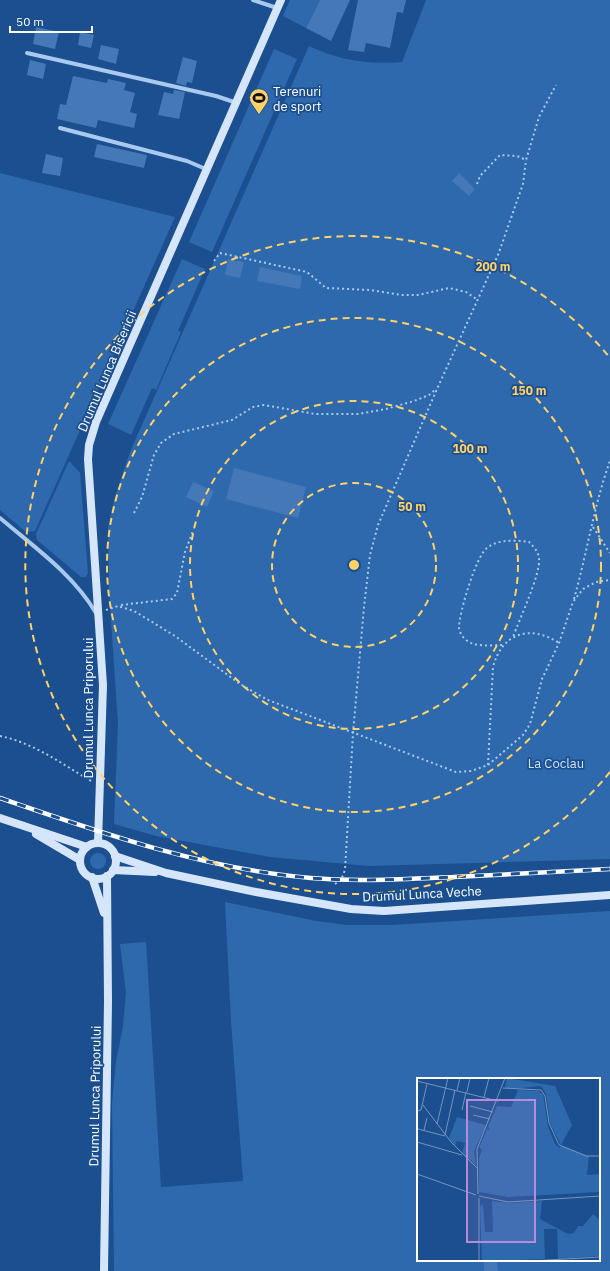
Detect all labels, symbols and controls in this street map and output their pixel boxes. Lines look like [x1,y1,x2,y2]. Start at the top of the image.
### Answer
scale bar [10,8,92,34]
text: 50 m [16,14,44,29]
place label: Terenuri de sport [273,83,321,115]
sports icon: Terenuri de sport [248,87,270,115]
text: 200 m [475,259,511,274]
street label: Drumul Lunca Bisericii [74,308,140,434]
text: 150 m [511,383,547,398]
text: 100 m [452,441,488,456]
text: 50 m [398,499,426,514]
centre of rings [347,558,361,572]
street label: Drumul Lunca Priporului [80,638,97,778]
park label: La Coclau [528,755,584,772]
street label: Drumul Lunca Veche [362,882,482,906]
street label: Drumul Lunca Priporului [85,1025,105,1167]
inset map [417,1078,600,1261]

